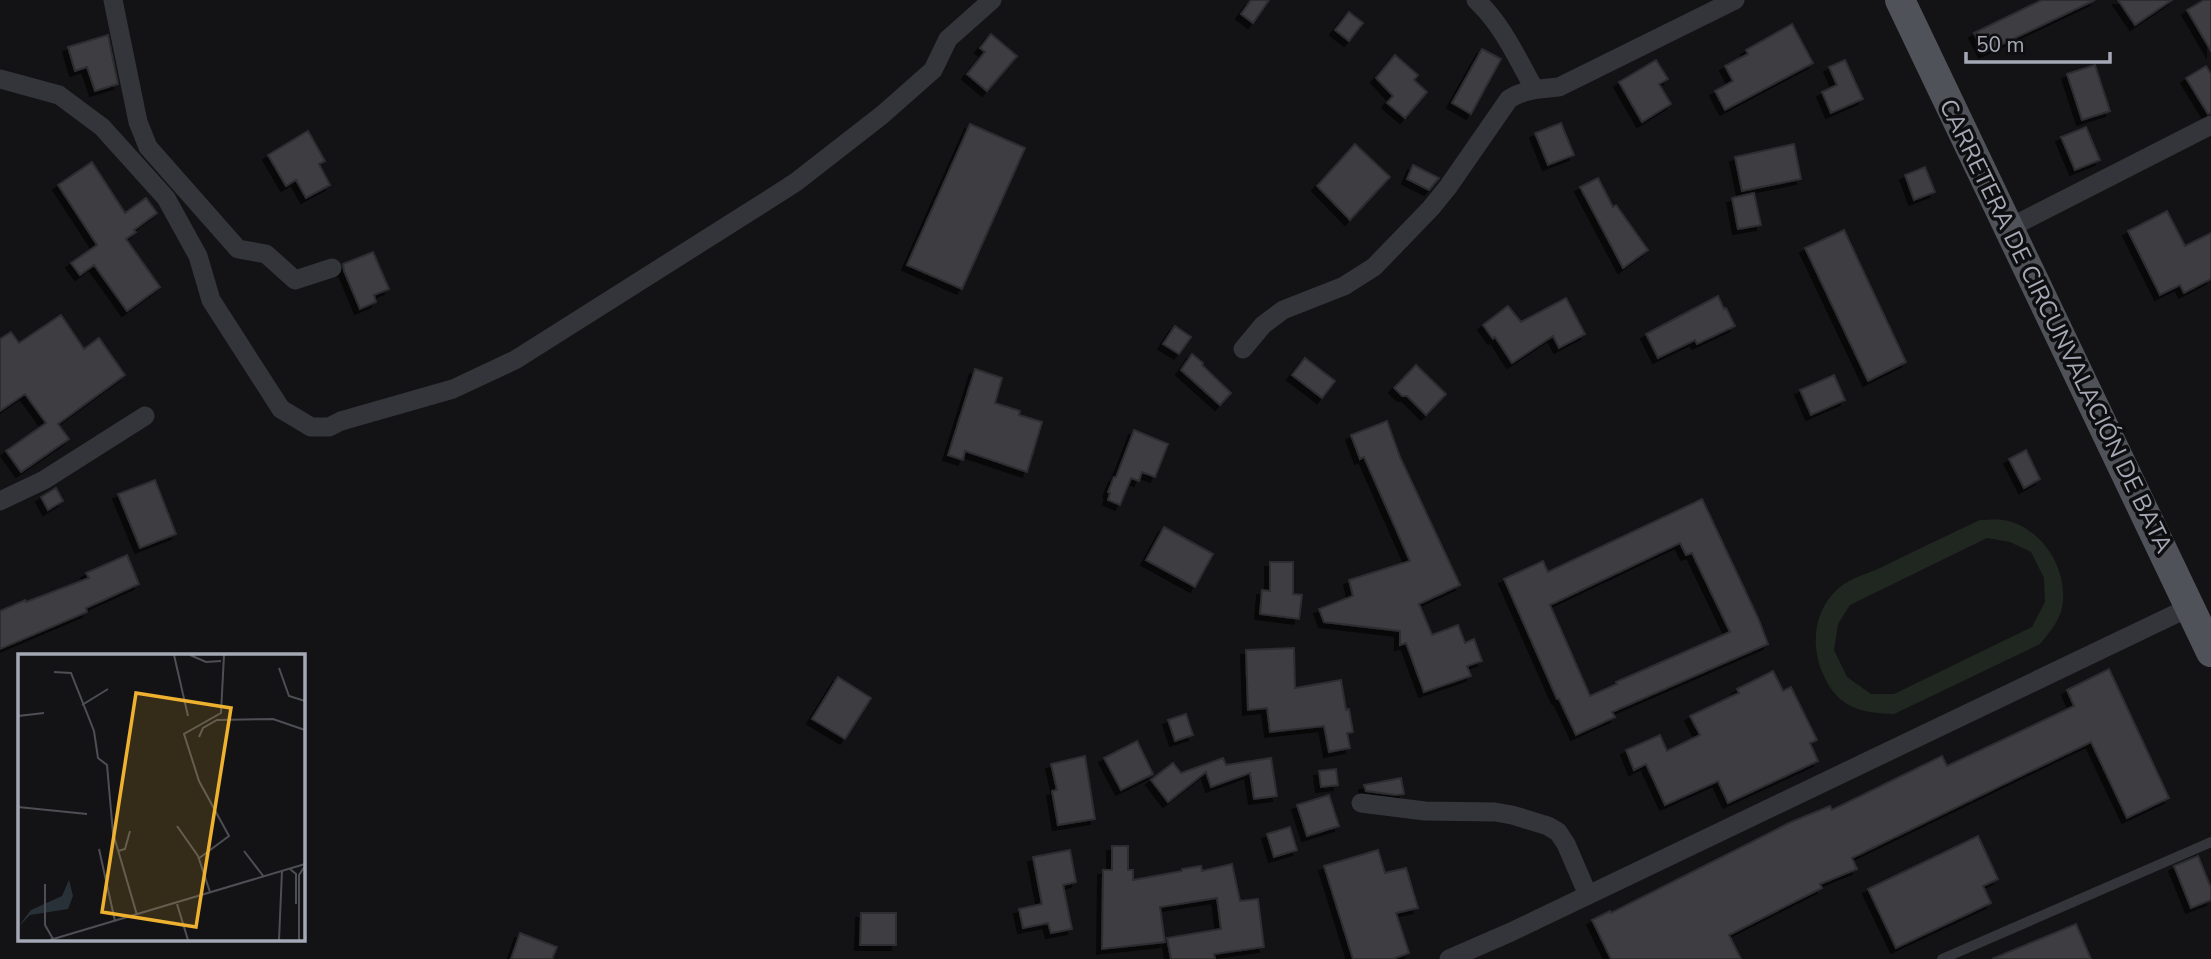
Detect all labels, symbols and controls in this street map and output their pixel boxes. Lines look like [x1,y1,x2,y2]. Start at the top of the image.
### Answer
scale bar [1966,21,2110,65]
text: 50 m [1976,31,2025,59]
street label: CARRETERA DE CIRCUNVALACIÓN DE BATA [1932,94,2180,559]
inset map [18,654,304,942]

